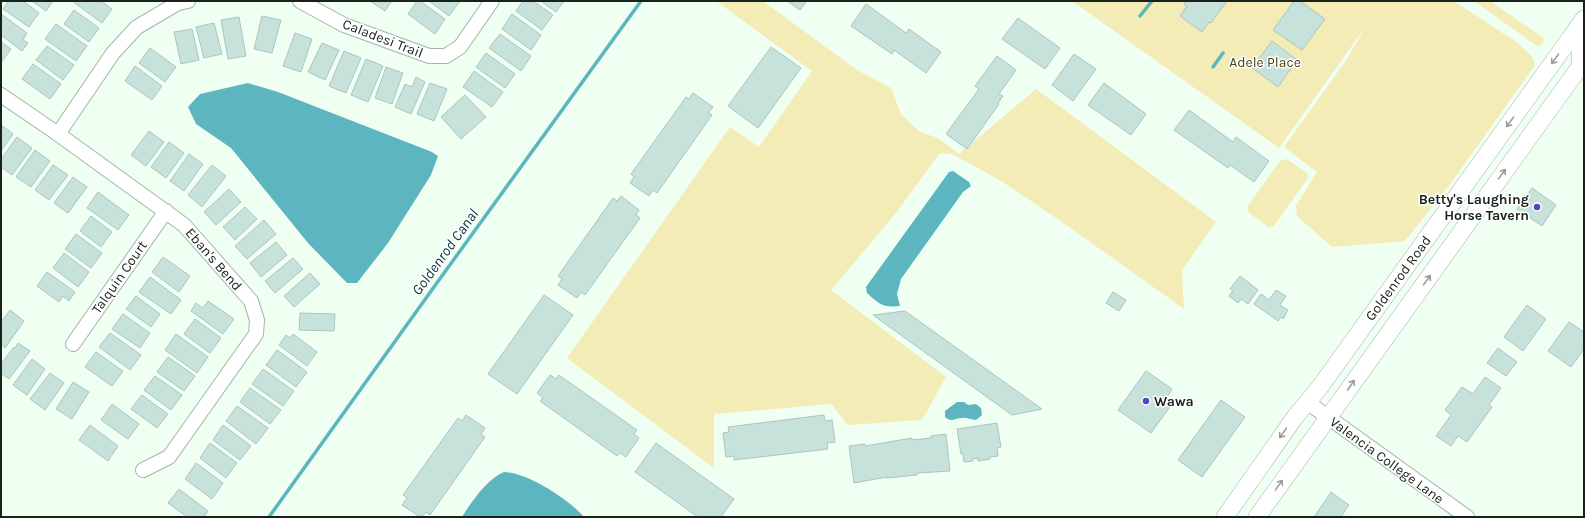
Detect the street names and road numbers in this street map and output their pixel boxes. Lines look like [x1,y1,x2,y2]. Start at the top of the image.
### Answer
street label: Caladesi Trail [340,15,426,62]
street label: Eban's Bend [182,224,245,294]
street label: Goldenrod Road [1362,232,1435,324]
street label: Talquin Court [88,238,151,317]
street label: Valencia College Lane [1326,413,1447,507]

